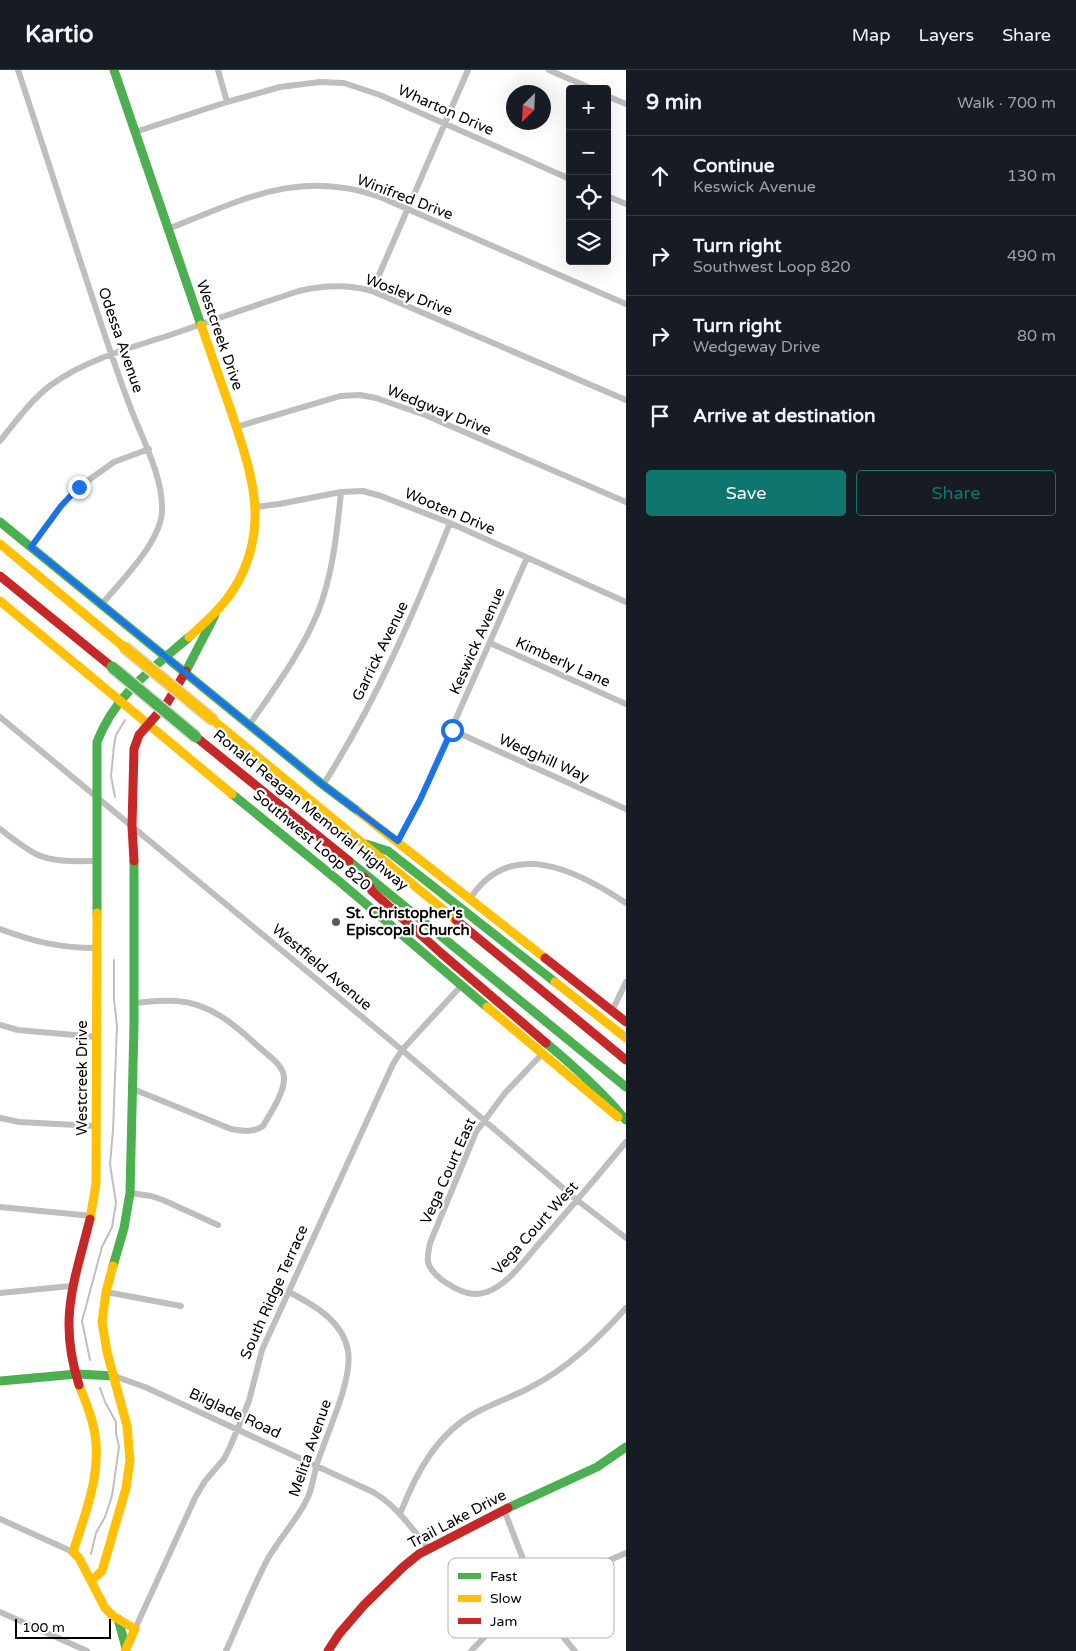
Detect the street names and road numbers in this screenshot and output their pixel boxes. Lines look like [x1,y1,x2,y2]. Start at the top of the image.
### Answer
street label: Wharton Drive [395,81,497,139]
street label: Winifred Drive [354,170,456,224]
street label: Wosley Drive [363,270,455,320]
street label: Westcreek Drive [193,278,247,392]
street label: Odessa Avenue [95,285,147,395]
street label: Wedgway Drive [384,381,494,439]
street label: Wooten Drive [402,484,498,538]
street label: Keswick Avenue [445,585,509,697]
street label: Garrick Avenue [348,598,412,704]
street label: Kimberly Lane [513,633,613,691]
street label: Ronald Reagan Memorial Highway [210,726,412,894]
street label: Wedghill Way [496,730,592,786]
street label: Southwest Loop 820 [250,786,374,894]
street label: Westfield Avenue [268,920,376,1014]
street label: Westcreek Drive [73,1020,91,1136]
street label: Vega Court East [417,1115,480,1227]
street label: Vega Court West [488,1177,582,1278]
street label: South Ridge Terrace [236,1222,312,1362]
street label: Bilglade Road [186,1384,284,1442]
street label: Melita Avenue [285,1397,335,1499]
street label: Trail Lake Drive [405,1486,509,1552]

